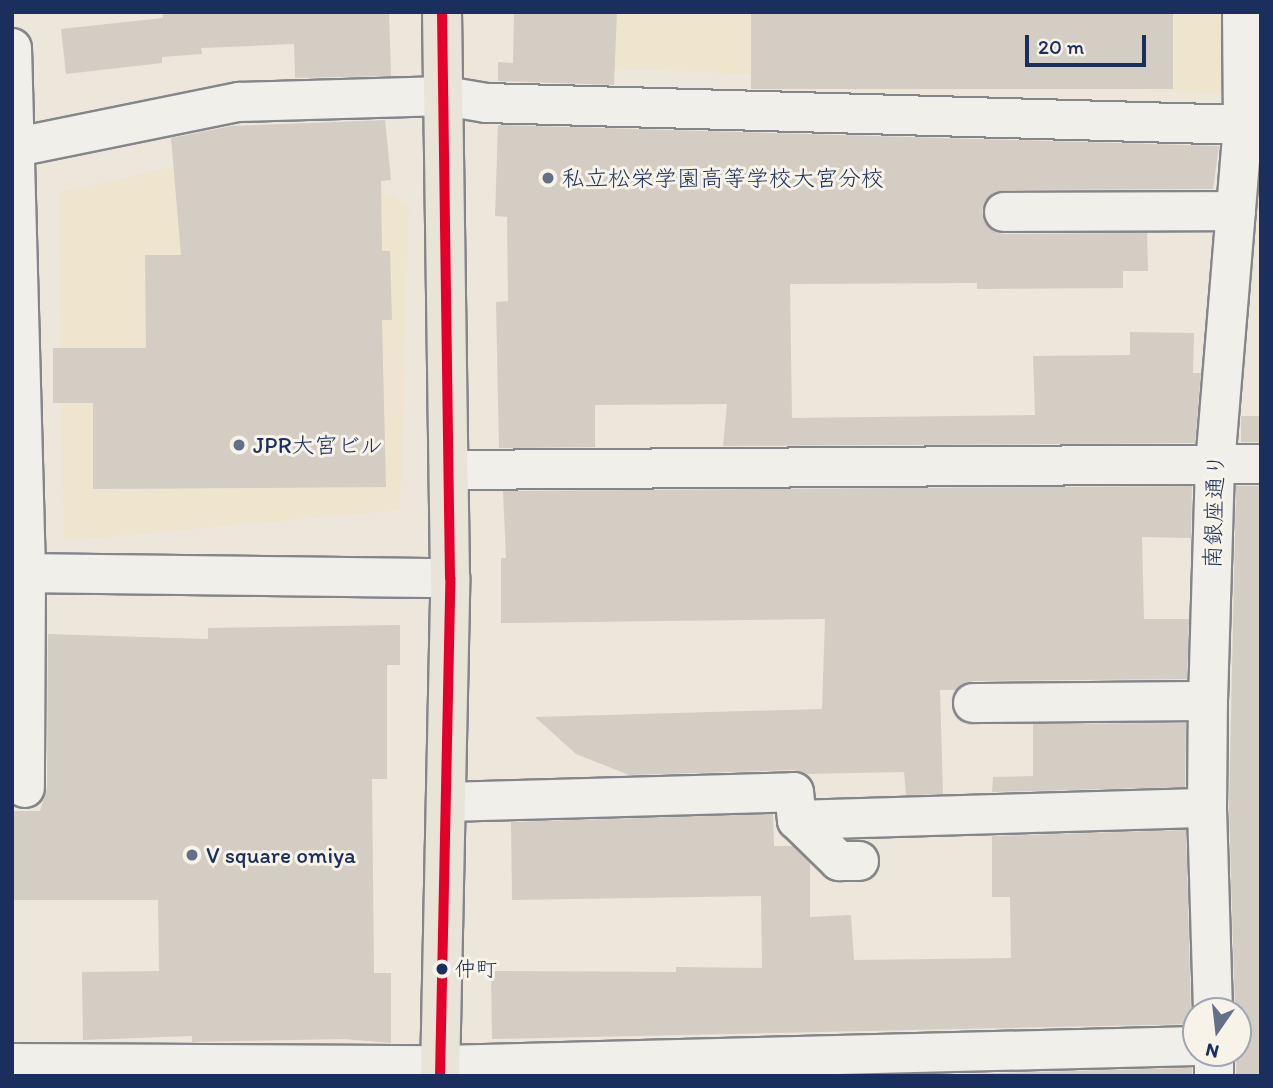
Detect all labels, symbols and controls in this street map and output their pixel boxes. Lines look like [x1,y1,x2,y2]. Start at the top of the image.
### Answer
scale bar [1028,21,1149,65]
text: 20 m [1038,34,1084,59]
place label: 私立松栄学園高等学校大宮分校 [562,164,884,192]
marker: 私立松栄学園高等学校大宮分校 [540,170,556,186]
place label: JPR大宮ビル [253,431,384,459]
marker: JPR大宮ビル [231,437,247,453]
street label: 南銀座通り [1198,453,1230,569]
place label: V square omiya [206,841,356,869]
marker: V square omiya [184,847,200,863]
place label: 仲町 [455,956,497,982]
marker: 仲町 [435,962,449,976]
north arrow [1182,997,1252,1067]
text: N [1203,1038,1221,1064]

